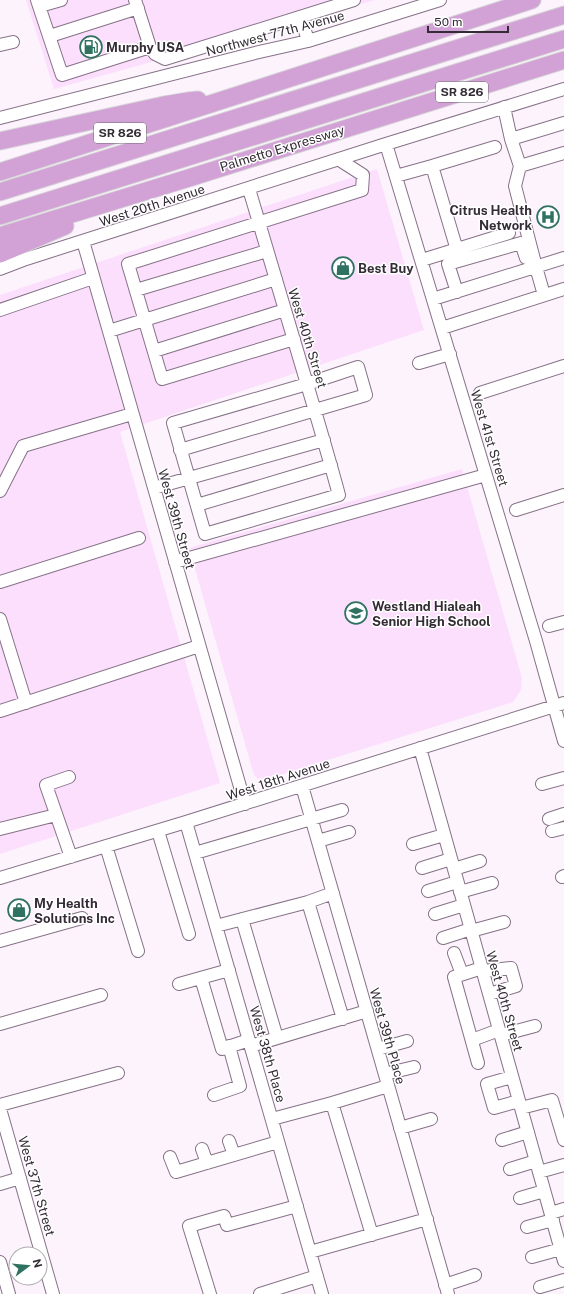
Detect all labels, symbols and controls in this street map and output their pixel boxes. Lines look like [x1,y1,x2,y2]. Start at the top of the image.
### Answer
street label: Northwest 77th Avenue [204,8,346,59]
scale bar [428,8,508,34]
text: 50 m [434,15,462,29]
fuel station icon: Murphy USA [78,34,104,60]
place label: Murphy USA [106,40,185,55]
road number: SR 826 [436,82,488,102]
street label: Palmetto Expressway [218,122,346,175]
road number: SR 826 [94,123,146,143]
street label: West 20th Avenue [98,181,207,230]
place label: Citrus Health Network [449,203,532,233]
hospital icon: Citrus Health Network [535,204,561,230]
shop icon: Best Buy [330,255,356,281]
place label: Best Buy [358,261,414,276]
street label: West 40th Street [285,286,330,390]
street label: West 41st Street [468,388,511,488]
street label: West 39th Street [155,467,198,571]
place label: Westland Hialeah Senior High School [372,599,491,629]
school or university icon: Westland Hialeah Senior High School [343,600,369,626]
street label: West 18th Avenue [225,756,332,803]
place label: My Health Solutions Inc [34,896,115,926]
shop icon: My Health Solutions Inc [6,897,32,923]
street label: West 40th Street [483,949,526,1053]
street label: West 39th Place [367,986,408,1086]
street label: West 38th Place [247,1004,288,1104]
street label: West 37th Street [15,1134,58,1238]
north arrow [8,1246,48,1286]
text: N [31,1257,45,1269]

